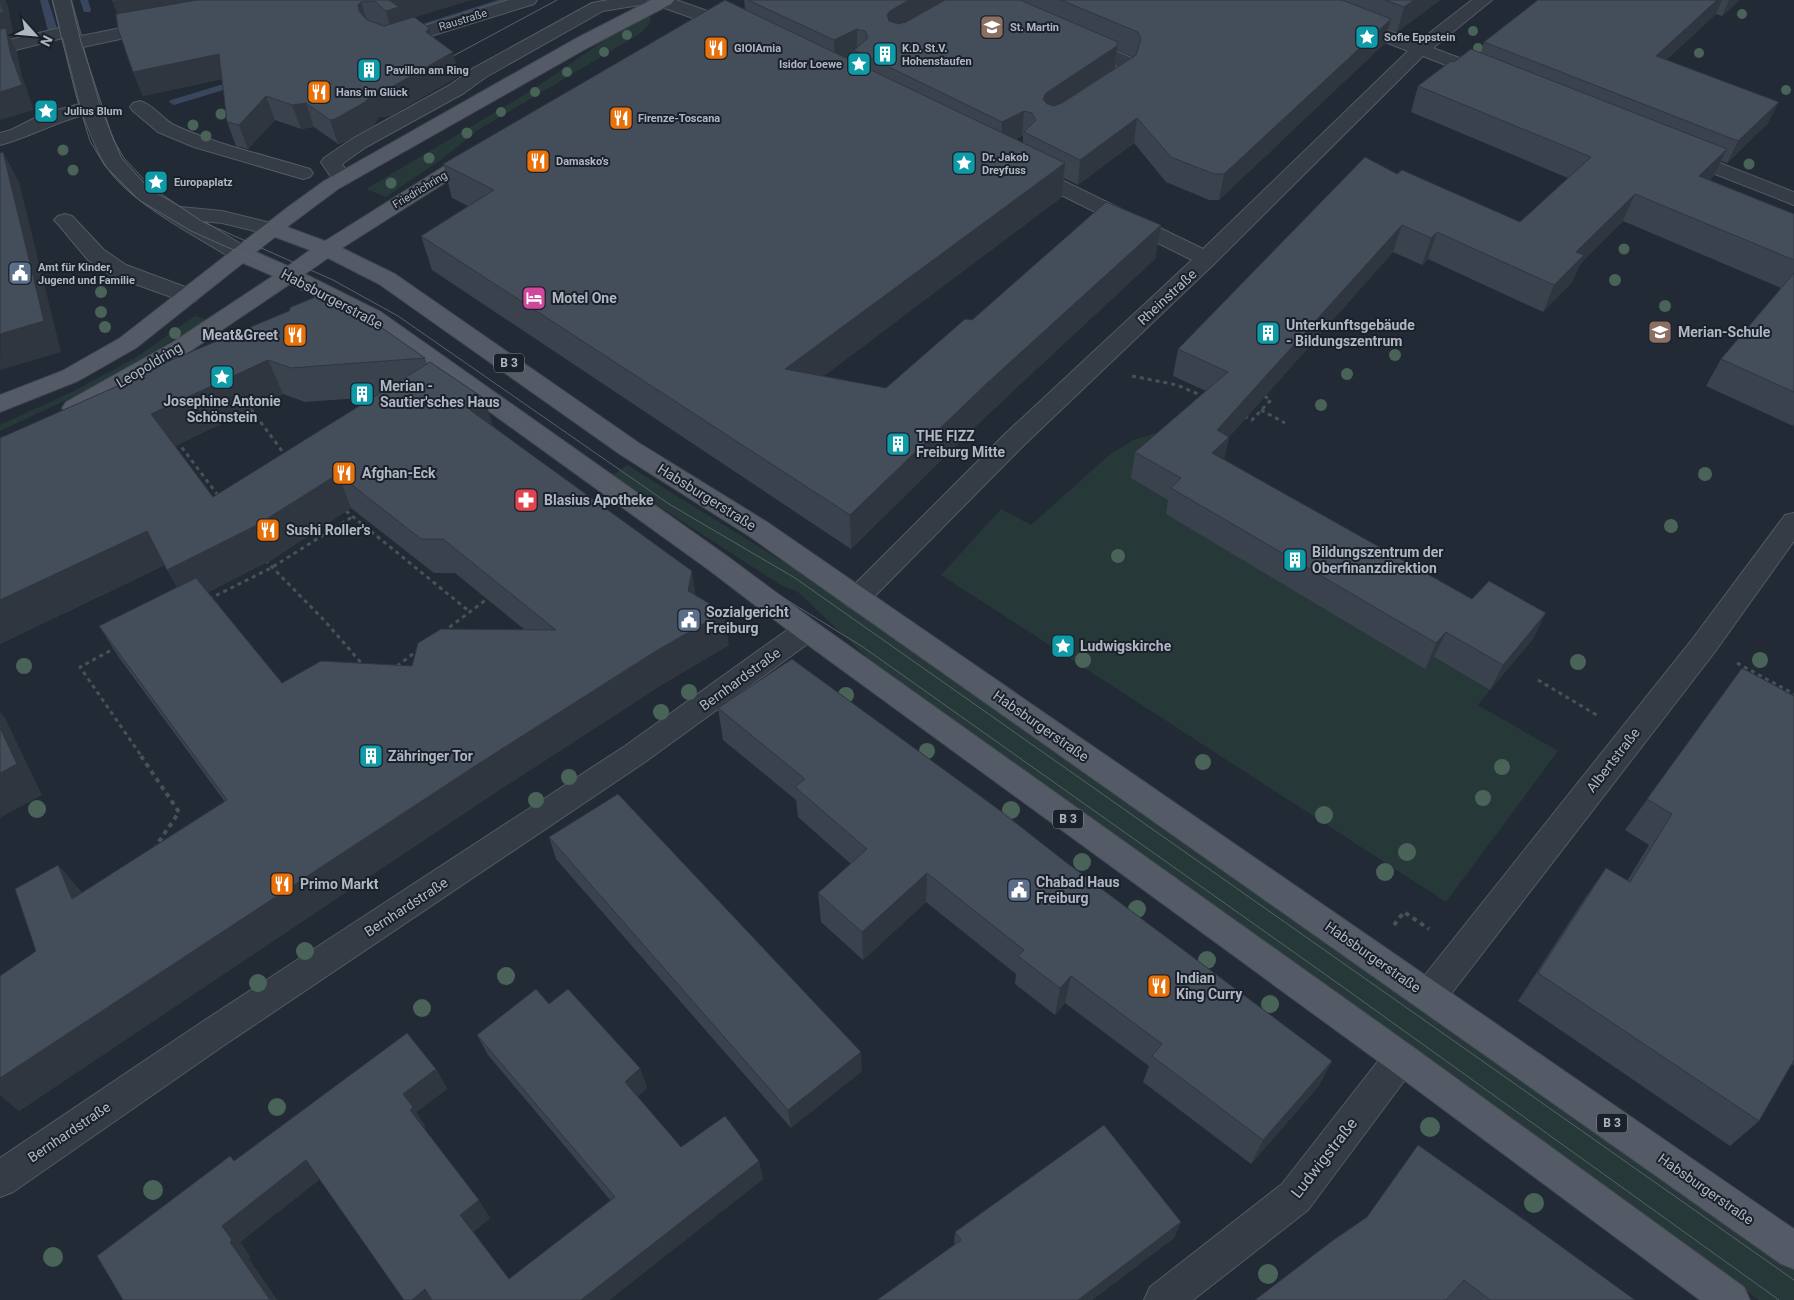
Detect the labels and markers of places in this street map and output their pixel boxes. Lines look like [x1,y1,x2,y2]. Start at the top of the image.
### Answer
school or university icon: St. Martin [979,14,1005,40]
place label: St. Martin [1010,21,1059,34]
place icon: Sofie Eppstein [1354,24,1380,50]
place label: Sofie Eppstein [1384,31,1455,44]
restaurant icon: GIOIAmia [703,35,729,61]
building icon: K.D. St.V. Hohenstaufen [872,41,898,67]
place label: GIOIAmia [734,42,781,55]
place label: K.D. St.V. Hohenstaufen [902,42,972,68]
place icon: Isidor Loewe [846,51,872,77]
building icon: Pavillon am Ring [356,57,382,83]
place label: Isidor Loewe [779,58,842,71]
place label: Pavillon am Ring [386,64,469,77]
restaurant icon: Hans im Glück [306,79,332,105]
place label: Hans im Glück [336,86,408,99]
place icon: Julius Blum [33,98,59,124]
place label: Julius Blum [64,105,122,118]
restaurant icon: Firenze-Toscana [608,105,634,131]
place label: Firenze-Toscana [638,112,720,125]
restaurant icon: Damasko's [525,148,551,174]
place icon: Dr. Jakob Dreyfuss [951,150,977,176]
place label: Dr. Jakob Dreyfuss [982,151,1029,177]
place label: Damasko's [556,155,609,168]
place icon: Europaplatz [143,169,169,195]
place label: Europaplatz [174,176,233,189]
public building icon: Amt für Kinder, Jugend und Familie [7,260,33,286]
place label: Amt für Kinder, Jugend und Familie [38,261,135,287]
hotel icon: Motel One [521,285,547,311]
place label: Motel One [552,290,617,306]
place label: Unterkunftsgebäude - Bildungszentrum [1286,317,1415,349]
school or university icon: Merian-Schule [1647,319,1673,345]
building icon: Unterkunftsgebäude - Bildungszentrum [1255,320,1281,346]
restaurant icon: Meat&Greet [282,322,308,348]
place label: Merian-Schule [1678,324,1771,340]
place label: Meat&Greet [202,327,278,343]
place icon: Josephine Antonie Schönstein [209,364,235,390]
place label: Merian - Sautier'sches Haus [380,378,500,410]
building icon: Merian - Sautier'sches Haus [349,381,375,407]
place label: Josephine Antonie Schönstein [163,393,281,425]
place label: THE FIZZ Freiburg Mitte [916,428,1005,460]
building icon: THE FIZZ Freiburg Mitte [885,431,911,457]
restaurant icon: Afghan-Eck [331,460,357,486]
place label: Afghan-Eck [362,465,436,481]
pharmacy icon: Blasius Apotheke [513,487,539,513]
place label: Blasius Apotheke [544,492,654,508]
restaurant icon: Sushi Roller's [255,517,281,543]
place label: Sushi Roller's [286,522,371,538]
place label: Bildungszentrum der Oberfinanzdirektion [1312,544,1443,576]
building icon: Bildungszentrum der Oberfinanzdirektion [1282,547,1308,573]
place label: Sozialgericht Freiburg [706,604,789,636]
public building icon: Sozialgericht Freiburg [676,607,702,633]
place icon: Ludwigskirche [1050,633,1076,659]
place label: Ludwigskirche [1080,638,1172,654]
building icon: Zähringer Tor [358,743,384,769]
place label: Zähringer Tor [388,748,473,764]
restaurant icon: Primo Markt [269,871,295,897]
place label: Chabad Haus Freiburg [1036,874,1120,906]
place label: Primo Markt [300,876,379,892]
public building icon: Chabad Haus Freiburg [1006,877,1032,903]
place label: Indian King Curry [1176,970,1243,1002]
restaurant icon: Indian King Curry [1146,973,1172,999]

